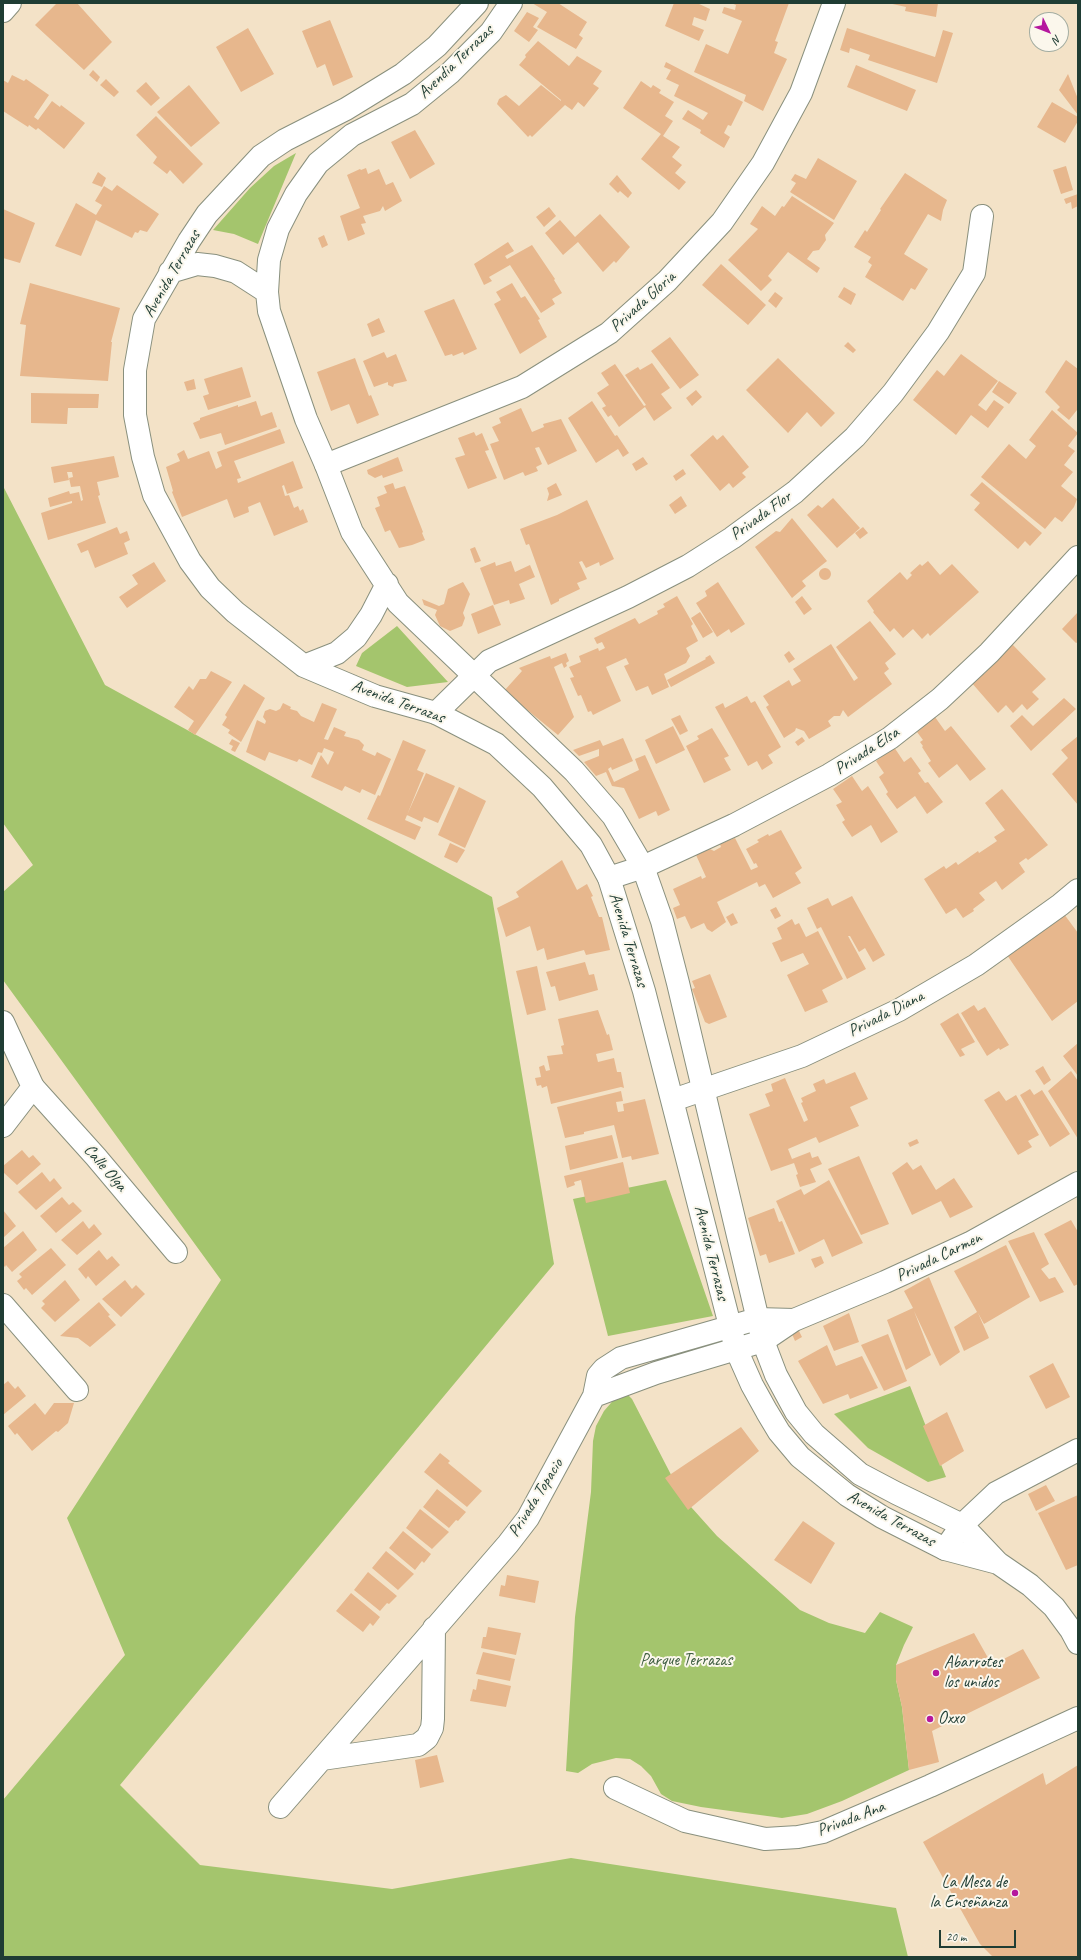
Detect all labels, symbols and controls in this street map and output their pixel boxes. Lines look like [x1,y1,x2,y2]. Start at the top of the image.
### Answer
north arrow [1029,12,1069,52]
street label: Avendia Terrazas [414,21,498,103]
text: N [1050,32,1064,47]
street label: Avenida Terrazas [139,227,205,321]
street label: Privada Gloria [606,267,680,337]
street label: Privada Flor [726,487,796,545]
street label: Avenida Terrazas [349,676,447,728]
street label: Privada Elsa [831,723,903,779]
street label: Avenida Terrazas [604,891,652,989]
street label: Privada Diana [845,986,927,1042]
street label: Calle Olga [79,1140,131,1196]
street label: Avenida Terrazas [689,1203,733,1303]
street label: Privada Carmen [893,1228,985,1286]
street label: Privada Topacio [504,1455,568,1541]
street label: Avenida Terrazas [844,1487,938,1551]
park label: Parque Terrazas [640,1651,732,1671]
place label: Abarrotes los unidos [944,1653,1002,1693]
marker: Abarrotes los unidos [931,1668,941,1678]
place label: Oxxo [938,1709,965,1729]
marker: Oxxo [925,1714,935,1724]
street label: Privada Ana [814,1797,888,1841]
place label: La Mesa de la Enseñanza [930,1873,1007,1913]
marker: La Mesa de la Enseñanza [1010,1888,1020,1898]
scale bar [941,1922,1018,1948]
text: 20 m [946,1929,966,1945]

